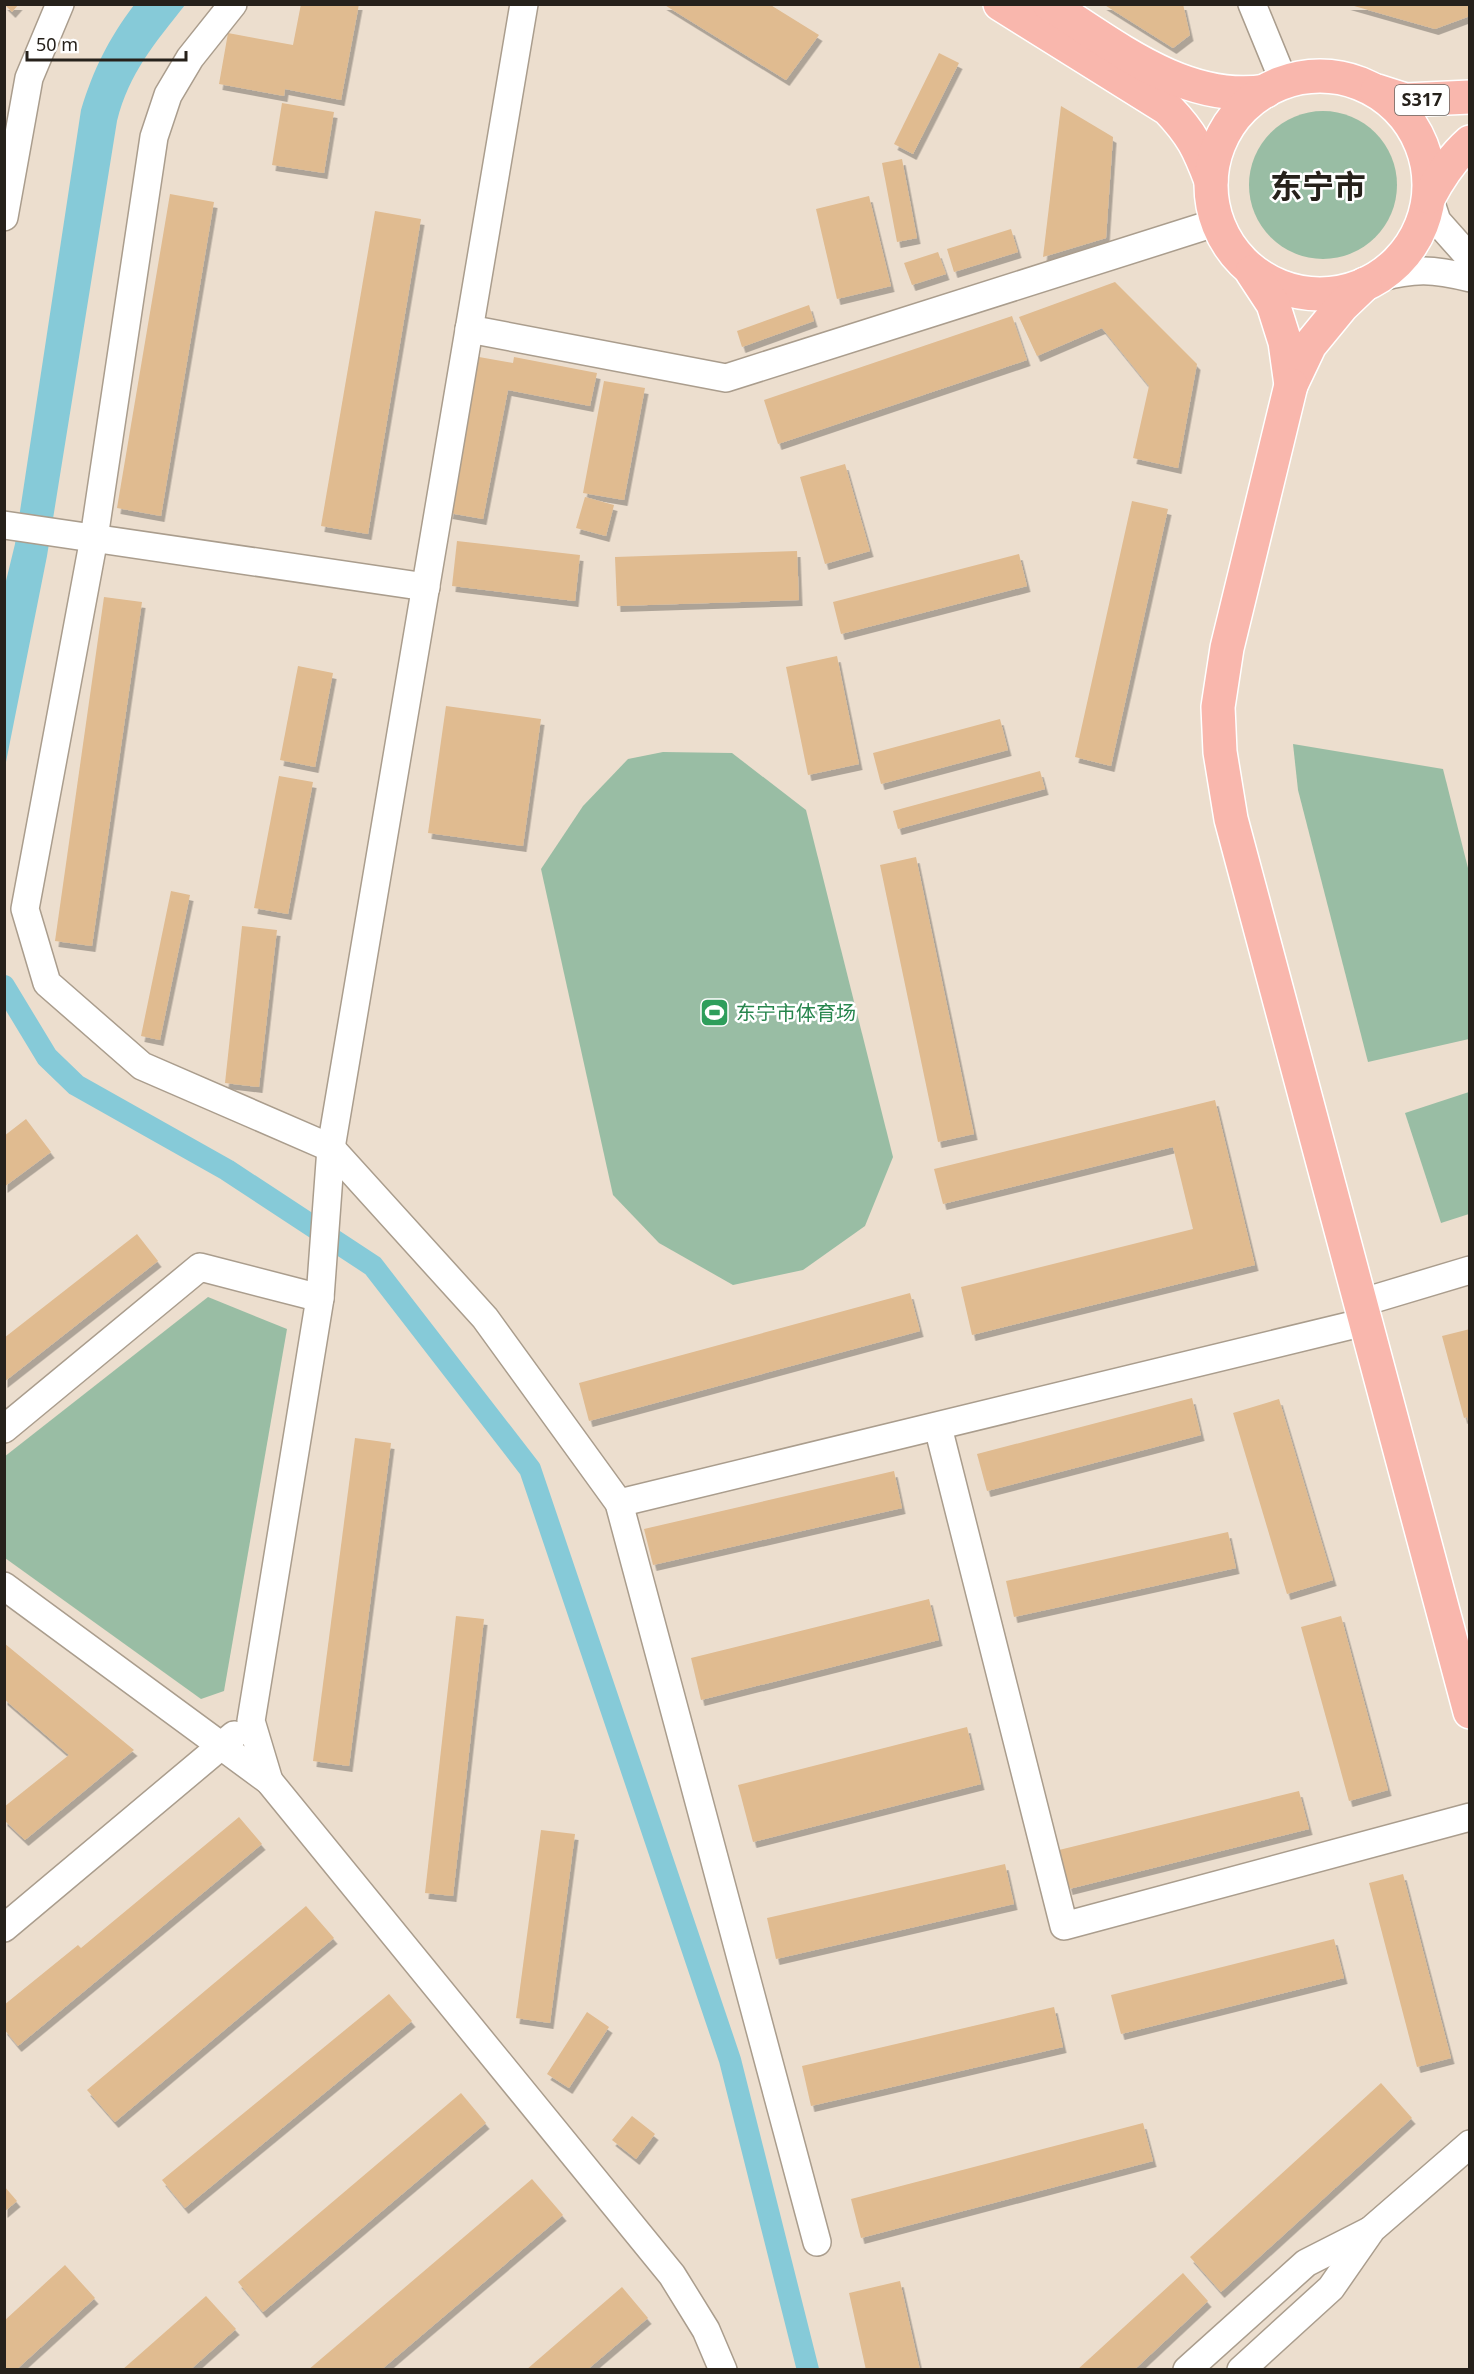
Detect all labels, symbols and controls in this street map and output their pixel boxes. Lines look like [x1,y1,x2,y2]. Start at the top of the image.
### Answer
scale bar [27,24,186,62]
text: 50 m [36,32,78,56]
road number: S317 [1395,85,1449,115]
district label: 东宁市 [1270,164,1366,207]
sports icon: 东宁市体育场 [699,997,731,1029]
place label: 东宁市体育场 [736,999,856,1026]

